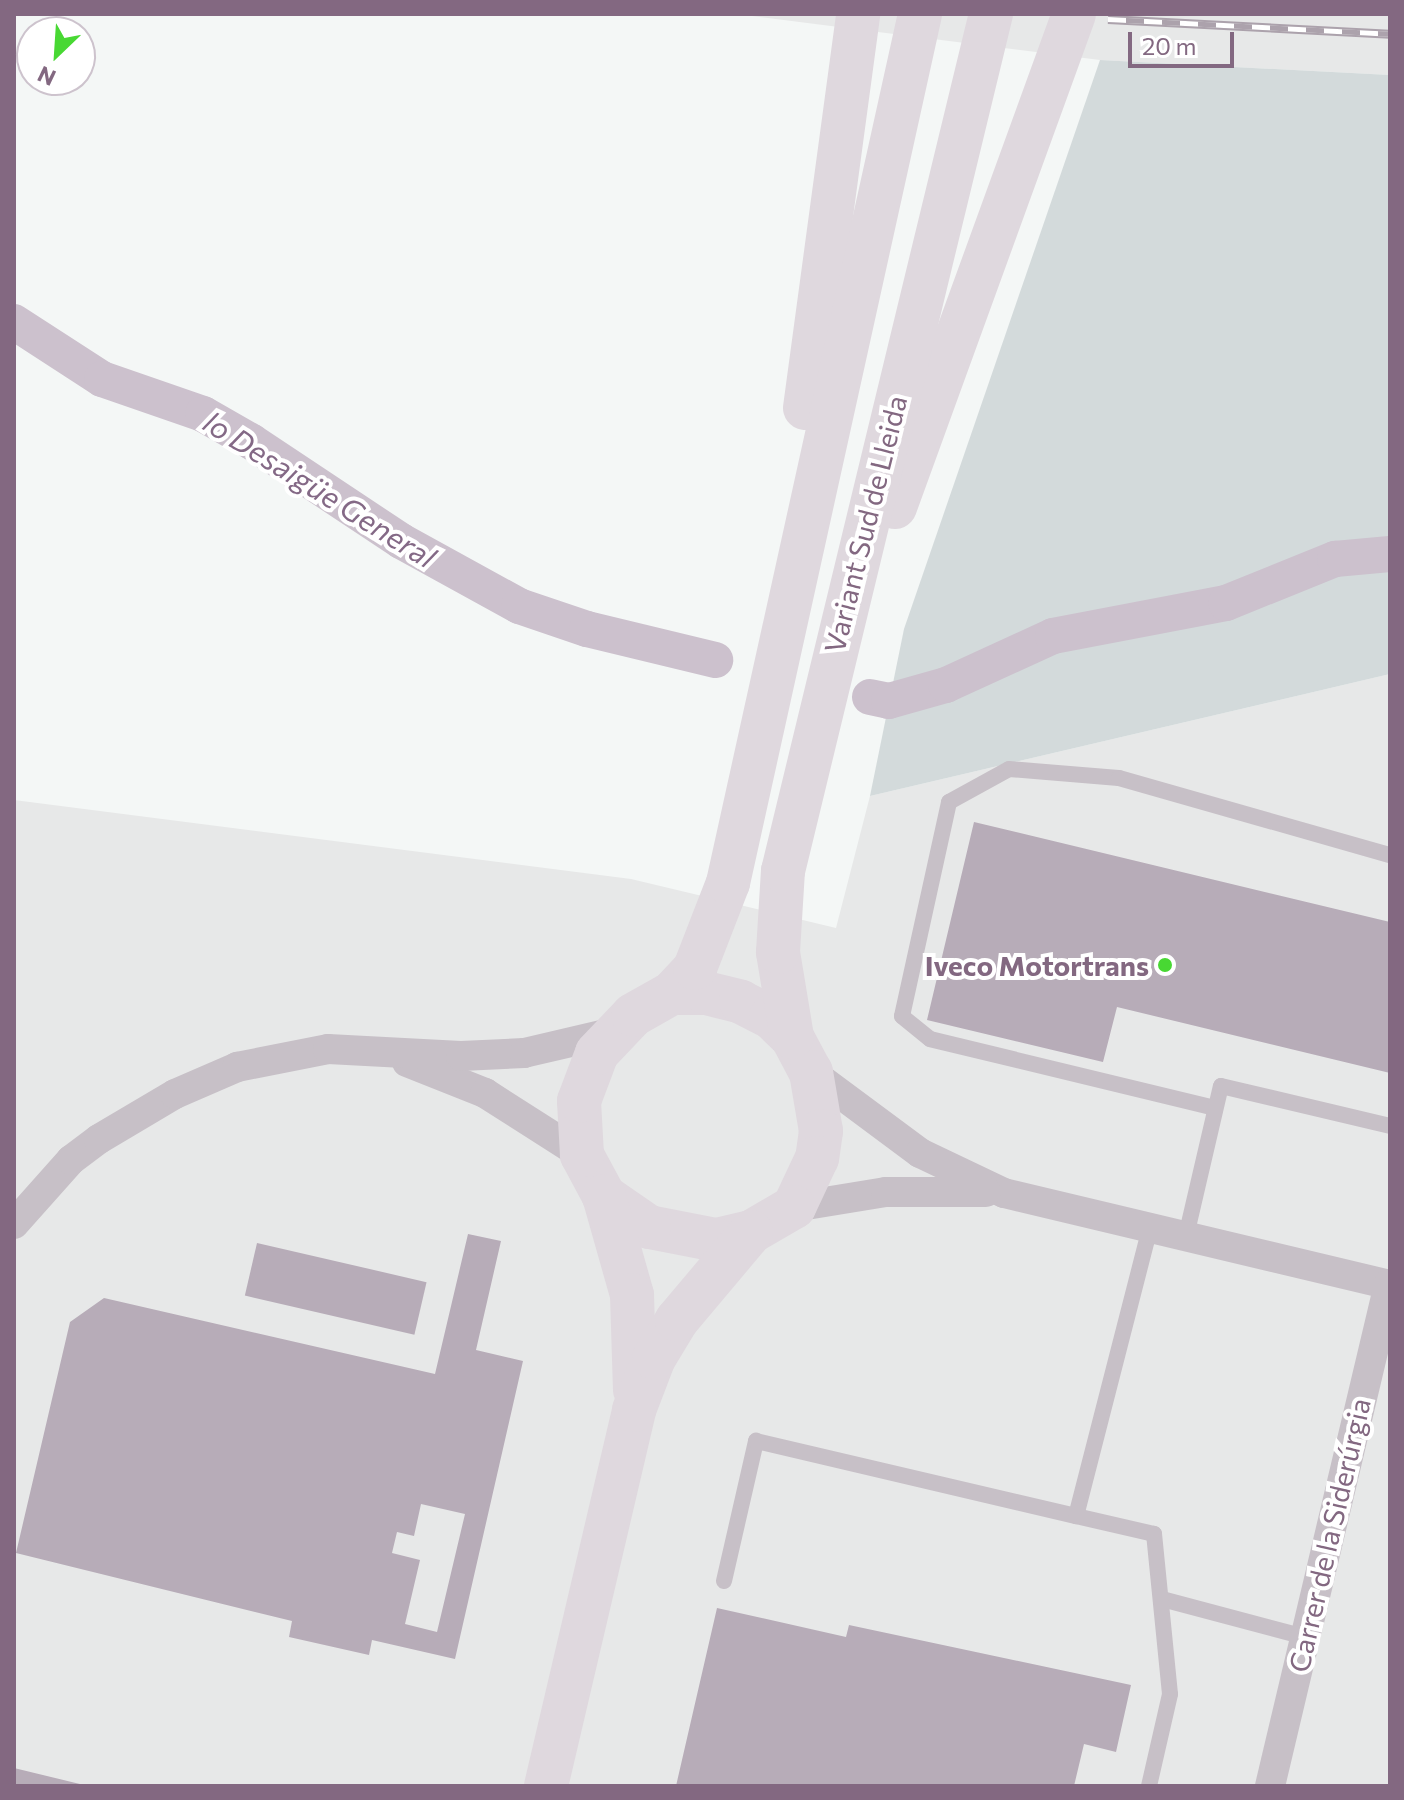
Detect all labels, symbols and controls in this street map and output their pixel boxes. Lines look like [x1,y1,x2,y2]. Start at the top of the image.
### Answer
north arrow [16,16,96,96]
scale bar [1132,16,1238,66]
text: 20 m [1142,31,1196,60]
text: N [33,61,60,92]
street label: Variant Sud de Lleida [817,392,913,656]
water label: lo Desaigüe General [197,403,443,575]
place label: Iveco Motortrans [925,948,1149,982]
marker: Iveco Motortrans [1156,956,1174,974]
street label: Carrer de la Siderúrgia [1281,1395,1377,1675]

